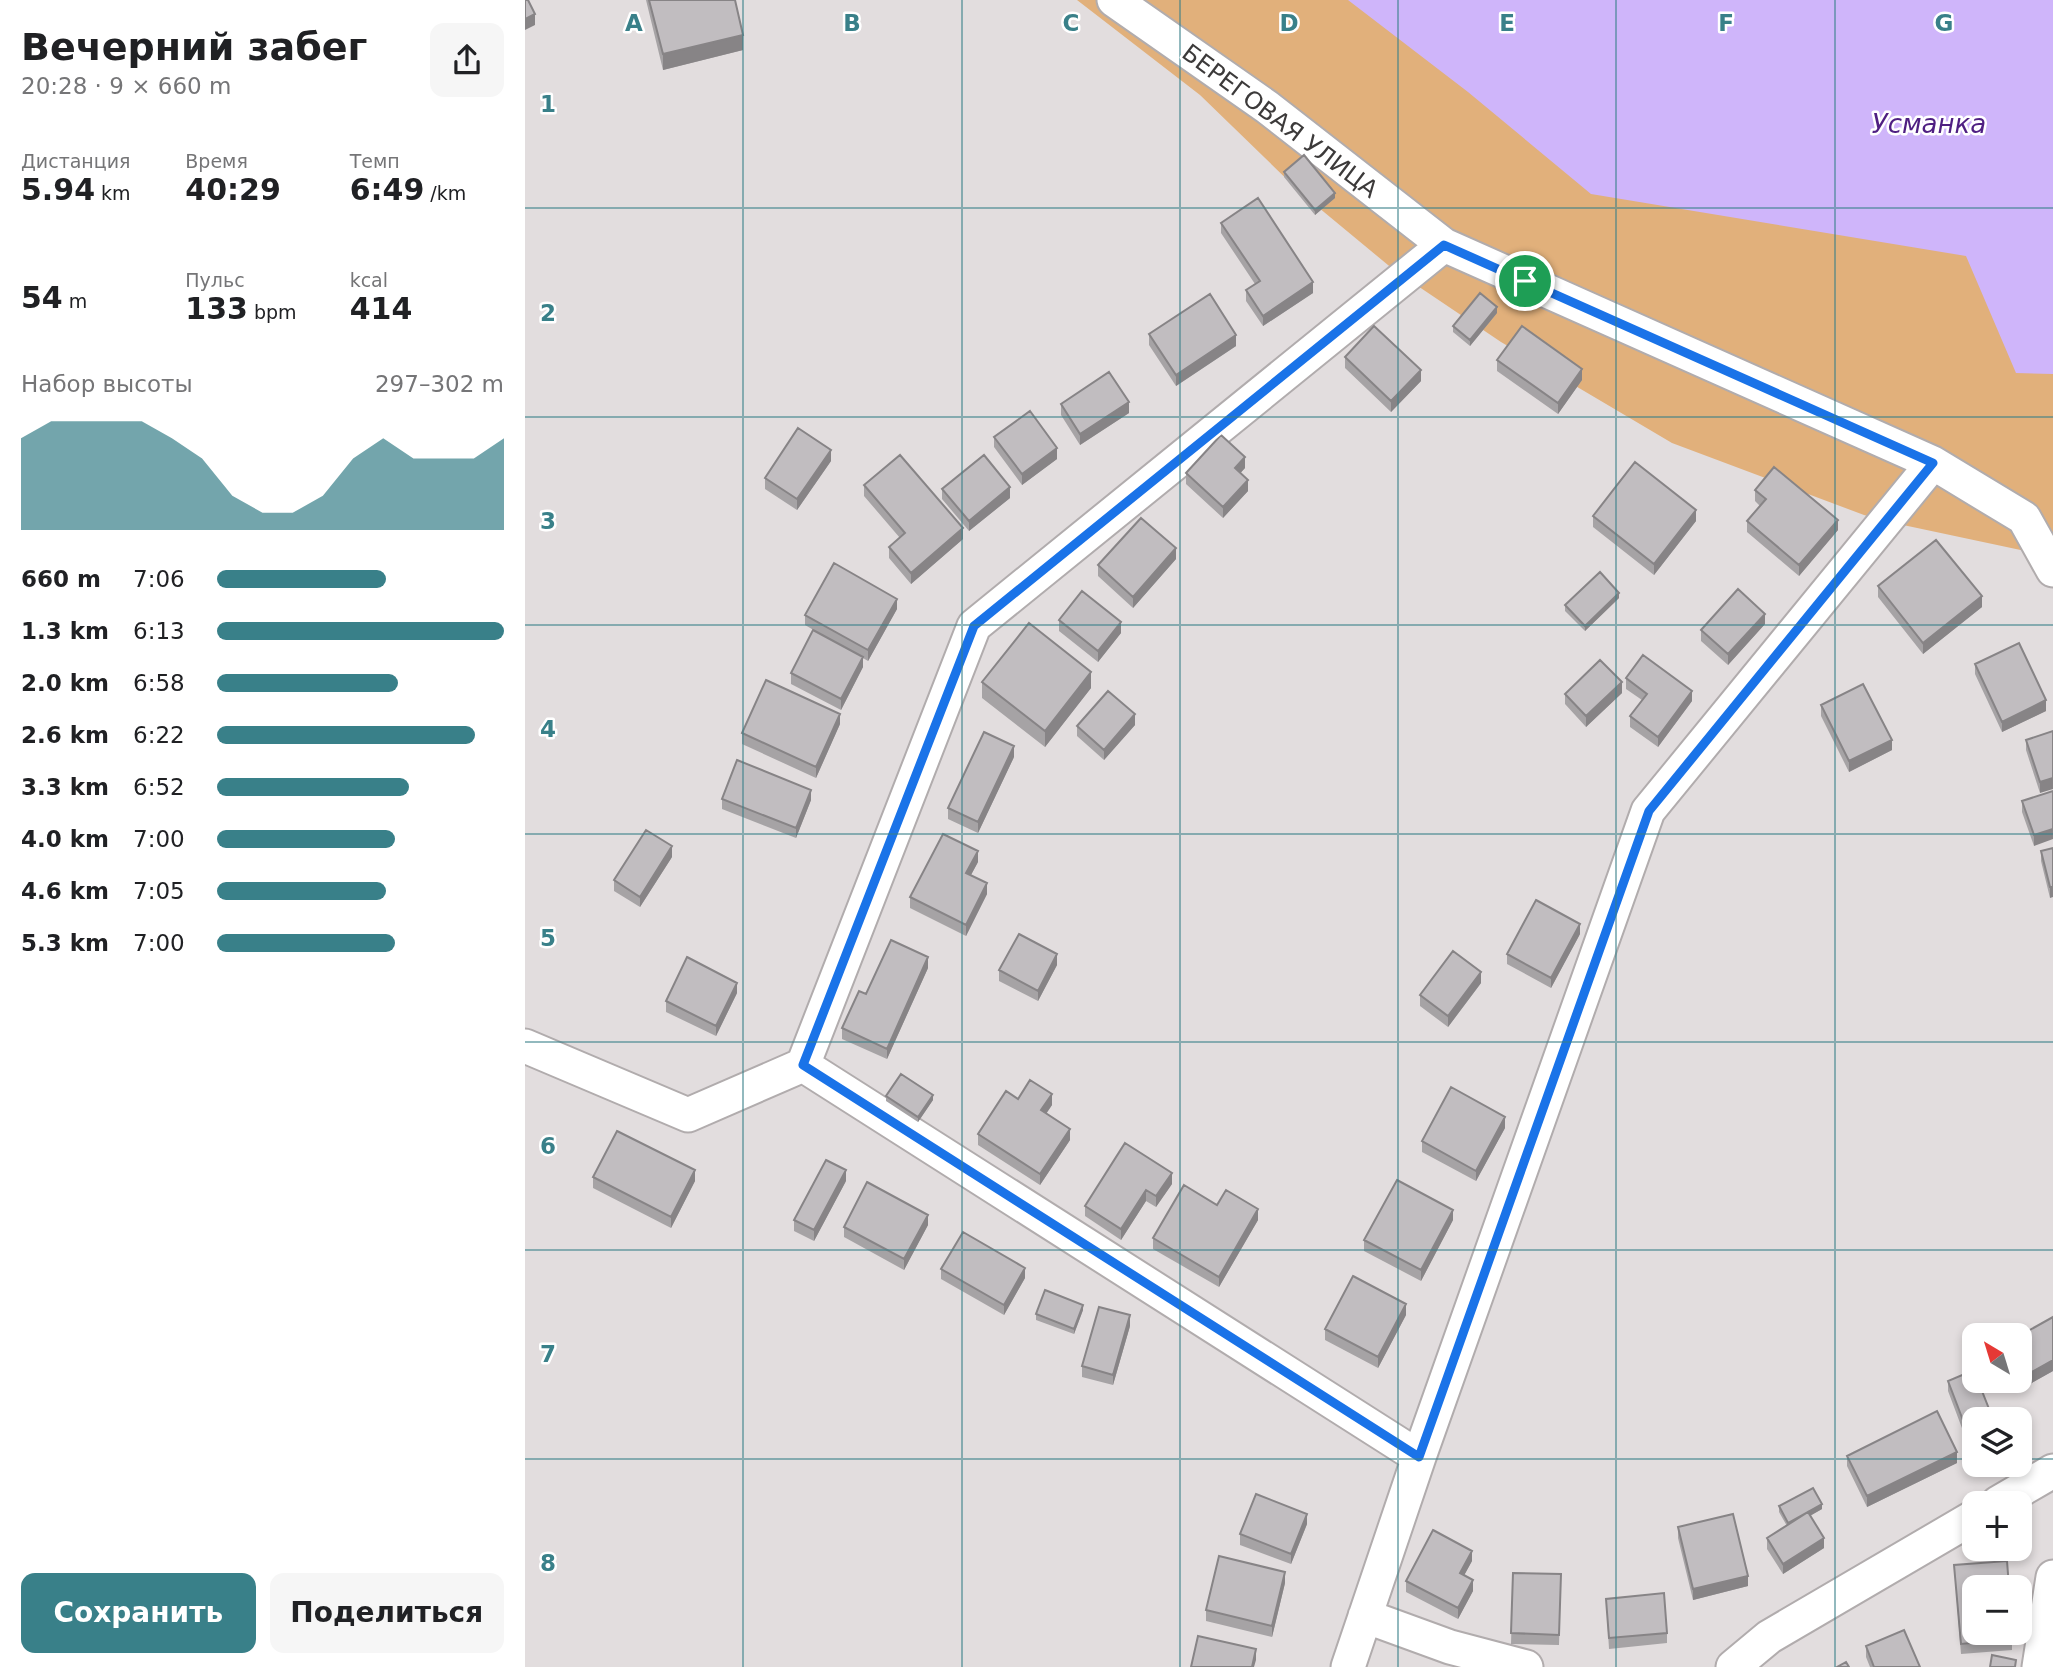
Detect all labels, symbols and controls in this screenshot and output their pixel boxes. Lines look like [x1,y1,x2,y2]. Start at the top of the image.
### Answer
text: A [625,10,643,36]
text: B [843,10,861,36]
text: C [1063,10,1079,36]
text: D [1279,10,1299,36]
text: E [1499,10,1515,36]
text: F [1718,10,1734,36]
text: G [1935,10,1953,36]
button: share [430,23,504,97]
text: Вечерний забег [21,25,367,69]
street label: БЕРЕГОВАЯ УЛИЦА [1177,38,1384,204]
text: 20:28 · 9 × 660 m [21,73,231,99]
text: 1 [540,91,556,117]
water label: Усманка [1872,109,1986,139]
text: Дистанция [21,150,130,172]
text: Время [185,150,248,172]
text: Темп [350,150,400,172]
text: 5.94 [21,172,95,207]
text: 40:29 [185,172,281,207]
text: 6:49 [350,172,424,207]
text: km [95,182,131,204]
text: /km [424,182,466,204]
pin [1495,251,1555,311]
icon: arrive [1506,262,1544,300]
text: Пульс [185,269,245,291]
text: kcal [350,269,388,291]
text: 54 [21,280,63,315]
text: m [63,290,87,312]
text: 133 [185,291,248,326]
text: 414 [350,291,412,326]
text: 2 [540,300,556,326]
text: bpm [248,301,297,323]
text: Набор высоты [21,371,193,397]
text: 297–302 m [375,371,504,397]
text: 3 [540,508,556,534]
text: 660 m [21,566,101,592]
text: 7:06 [133,566,185,592]
text: 1.3 km [21,618,109,644]
text: 6:13 [133,618,185,644]
text: 2.0 km [21,670,109,696]
text: 6:58 [133,670,185,696]
text: 4 [540,716,556,742]
text: 2.6 km [21,722,109,748]
text: 6:22 [133,722,185,748]
text: 3.3 km [21,774,109,800]
text: 6:52 [133,774,185,800]
text: 4.0 km [21,826,109,852]
text: 7:00 [133,826,185,852]
text: 4.6 km [21,878,109,904]
text: 7:05 [133,878,185,904]
text: 5 [540,925,556,951]
text: 5.3 km [21,930,109,956]
text: 7:00 [133,930,185,956]
text: 6 [540,1133,556,1159]
north arrow [1962,1323,2032,1393]
map controls [1962,1323,2032,1645]
text: 7 [540,1341,556,1367]
button: layers [1962,1407,2032,1477]
button: + [1962,1491,2032,1561]
text: 8 [540,1550,556,1576]
button: Сохранить [21,1573,256,1653]
button: Поделиться [270,1573,504,1653]
button: − [1962,1575,2032,1645]

